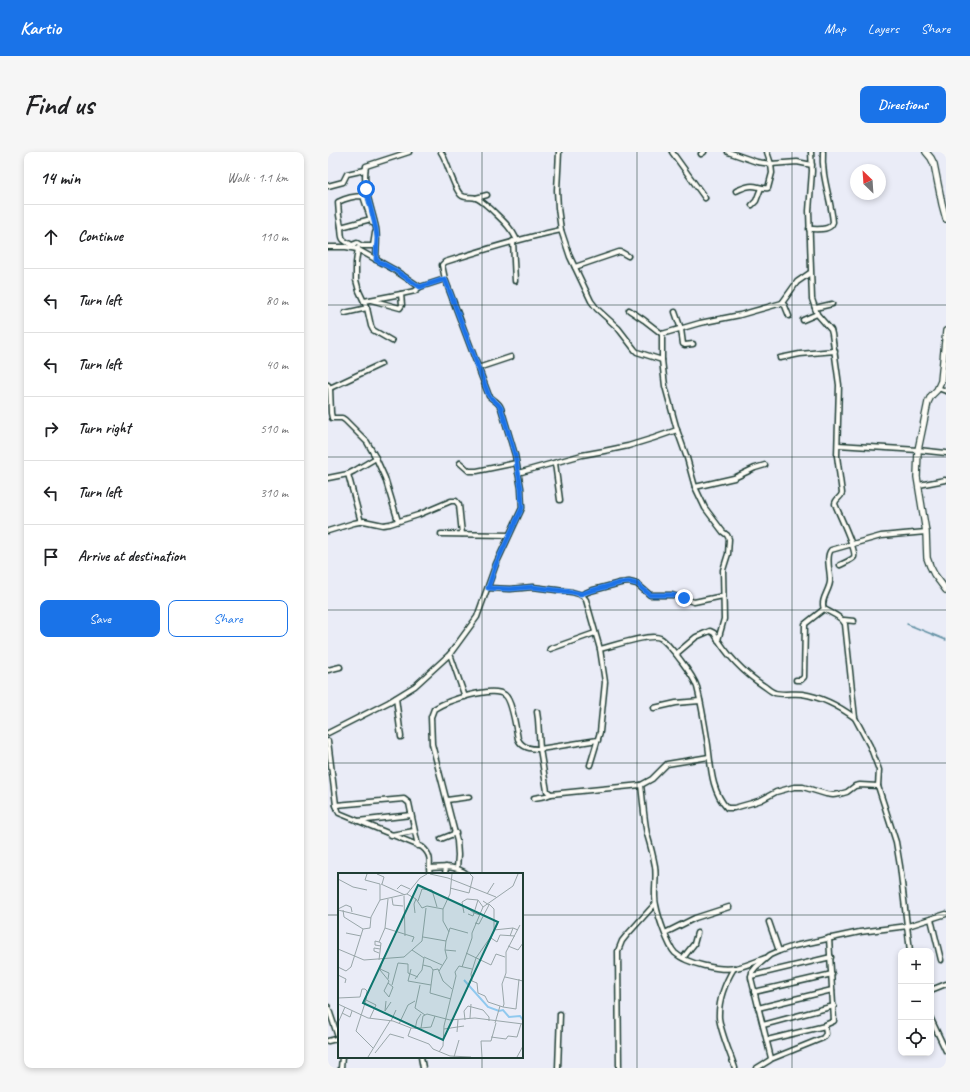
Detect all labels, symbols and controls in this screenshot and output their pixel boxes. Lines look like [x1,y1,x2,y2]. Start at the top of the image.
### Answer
text: Kartio [20,16,61,40]
text: Map [824,20,846,37]
text: Layers [868,20,899,37]
text: Share [921,20,950,37]
button: Directions [860,86,946,123]
text: Find us [24,87,94,122]
north arrow [850,164,886,200]
text: 14 min [40,168,80,189]
text: Walk · 1.1 km [227,170,288,186]
route start [357,180,375,198]
icon: ahead [40,226,62,248]
text: Continue [78,227,123,246]
text: 110 m [260,229,288,245]
icon: left [40,290,62,312]
text: Turn left [78,291,121,310]
text: 80 m [266,293,288,309]
icon: left [40,354,62,376]
text: Turn left [78,355,121,374]
text: 40 m [266,357,288,373]
icon: right [40,418,62,440]
text: Turn right [78,419,131,438]
text: 510 m [260,421,288,437]
icon: left [40,482,62,504]
text: Turn left [78,483,121,502]
text: 310 m [260,485,288,501]
icon: arrive [40,546,62,568]
text: Arrive at destination [78,547,185,566]
route end [675,589,693,607]
button: Save [40,600,160,637]
button: Share [168,600,288,637]
inset map [338,873,523,1058]
map controls [898,948,934,1056]
button: + [898,948,934,984]
button: − [898,984,934,1020]
button: locate [898,1020,934,1056]

